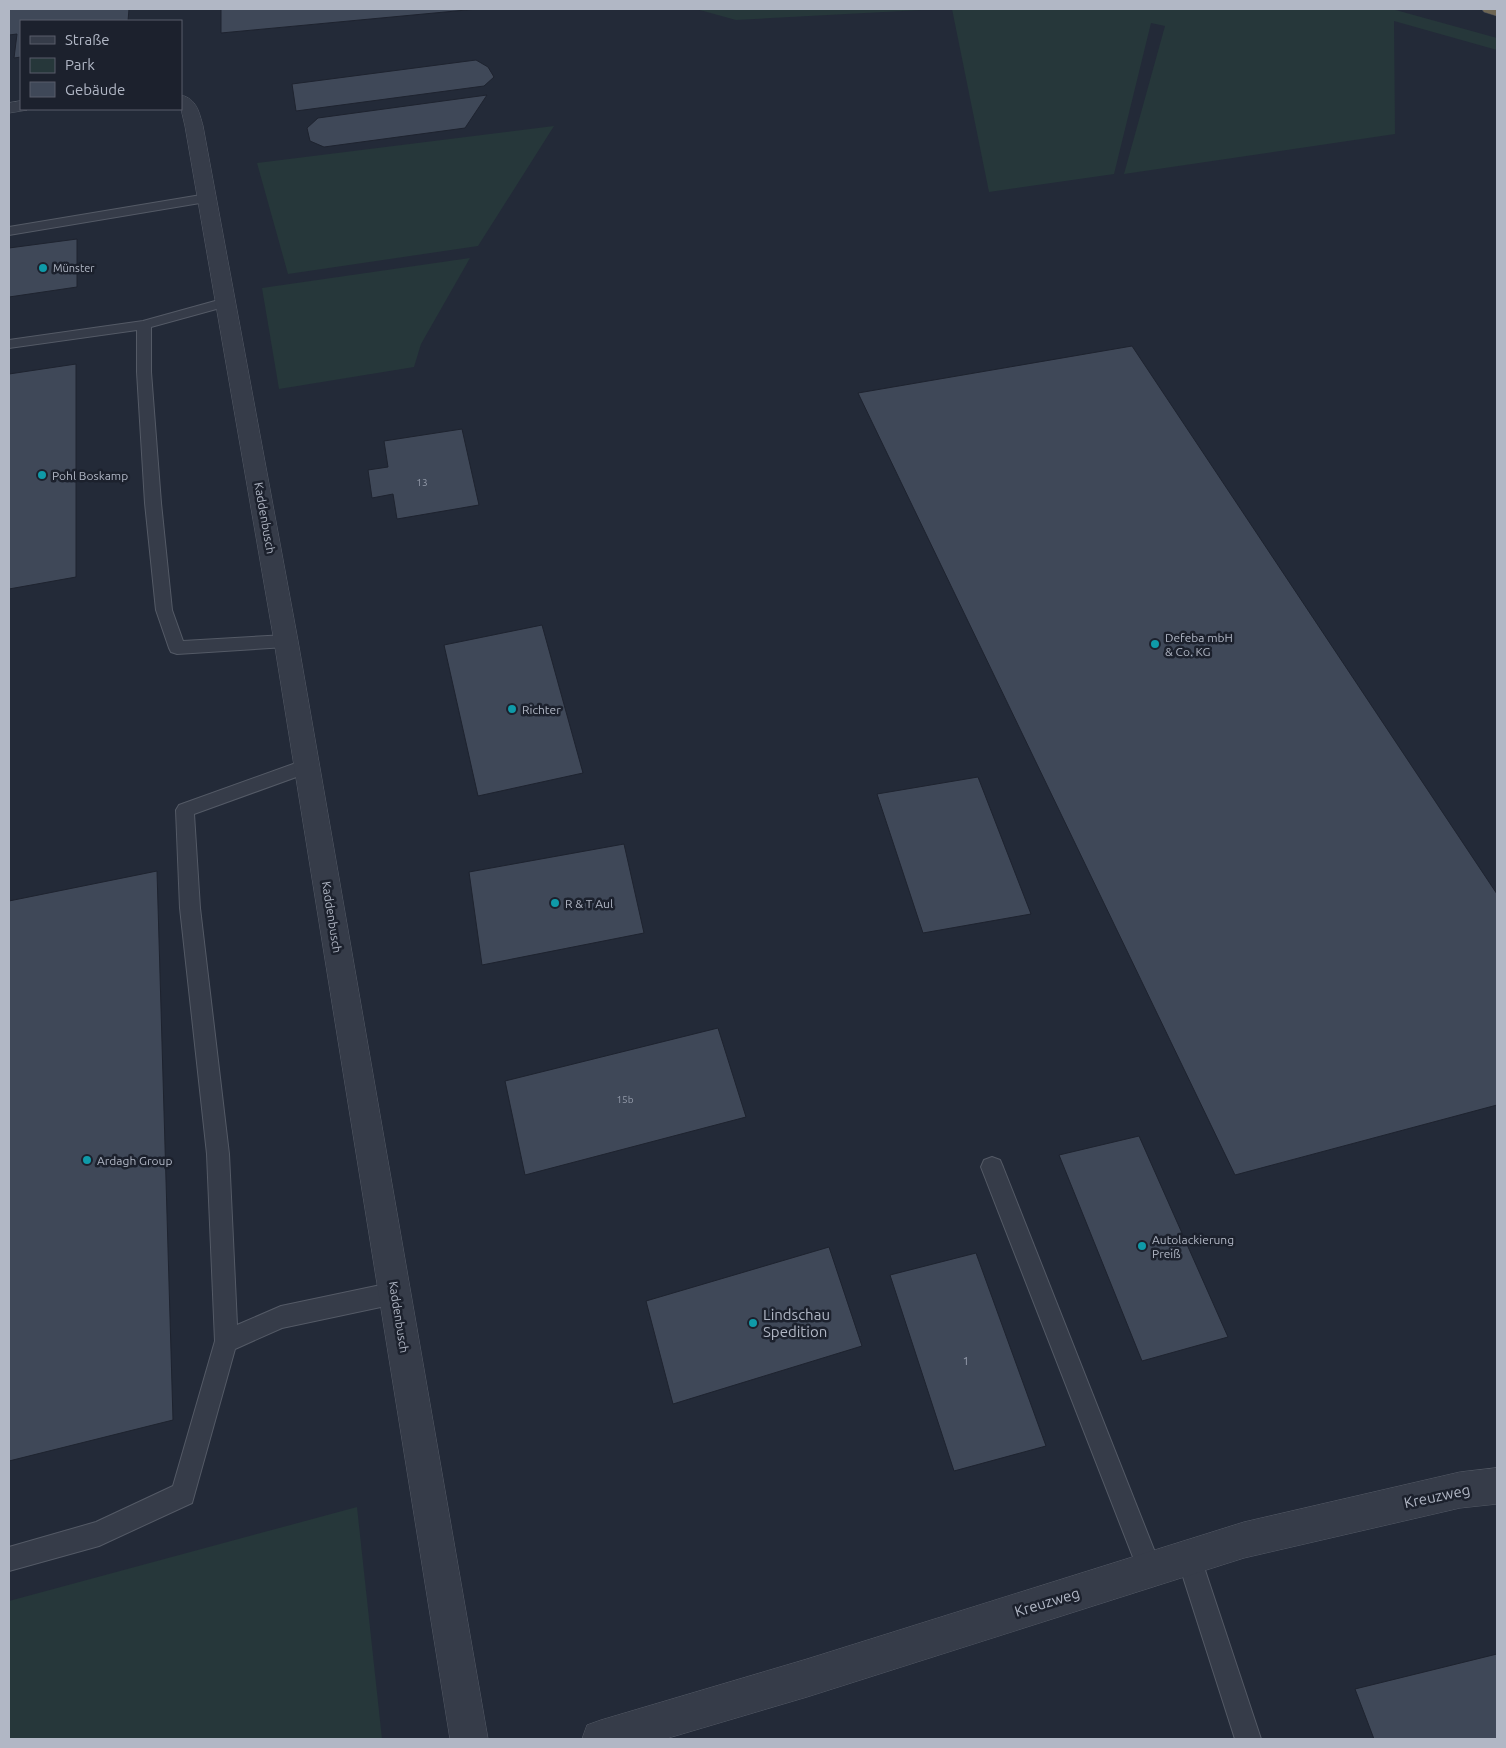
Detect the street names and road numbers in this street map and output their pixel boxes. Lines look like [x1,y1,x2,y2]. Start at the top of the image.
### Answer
street label: Kaddenbusch [252,481,278,555]
street label: Kaddenbusch [320,880,344,954]
street label: Kaddenbusch [387,1280,411,1354]
street label: Kreuzweg [1402,1481,1472,1511]
street label: Kreuzweg [1012,1584,1082,1620]

